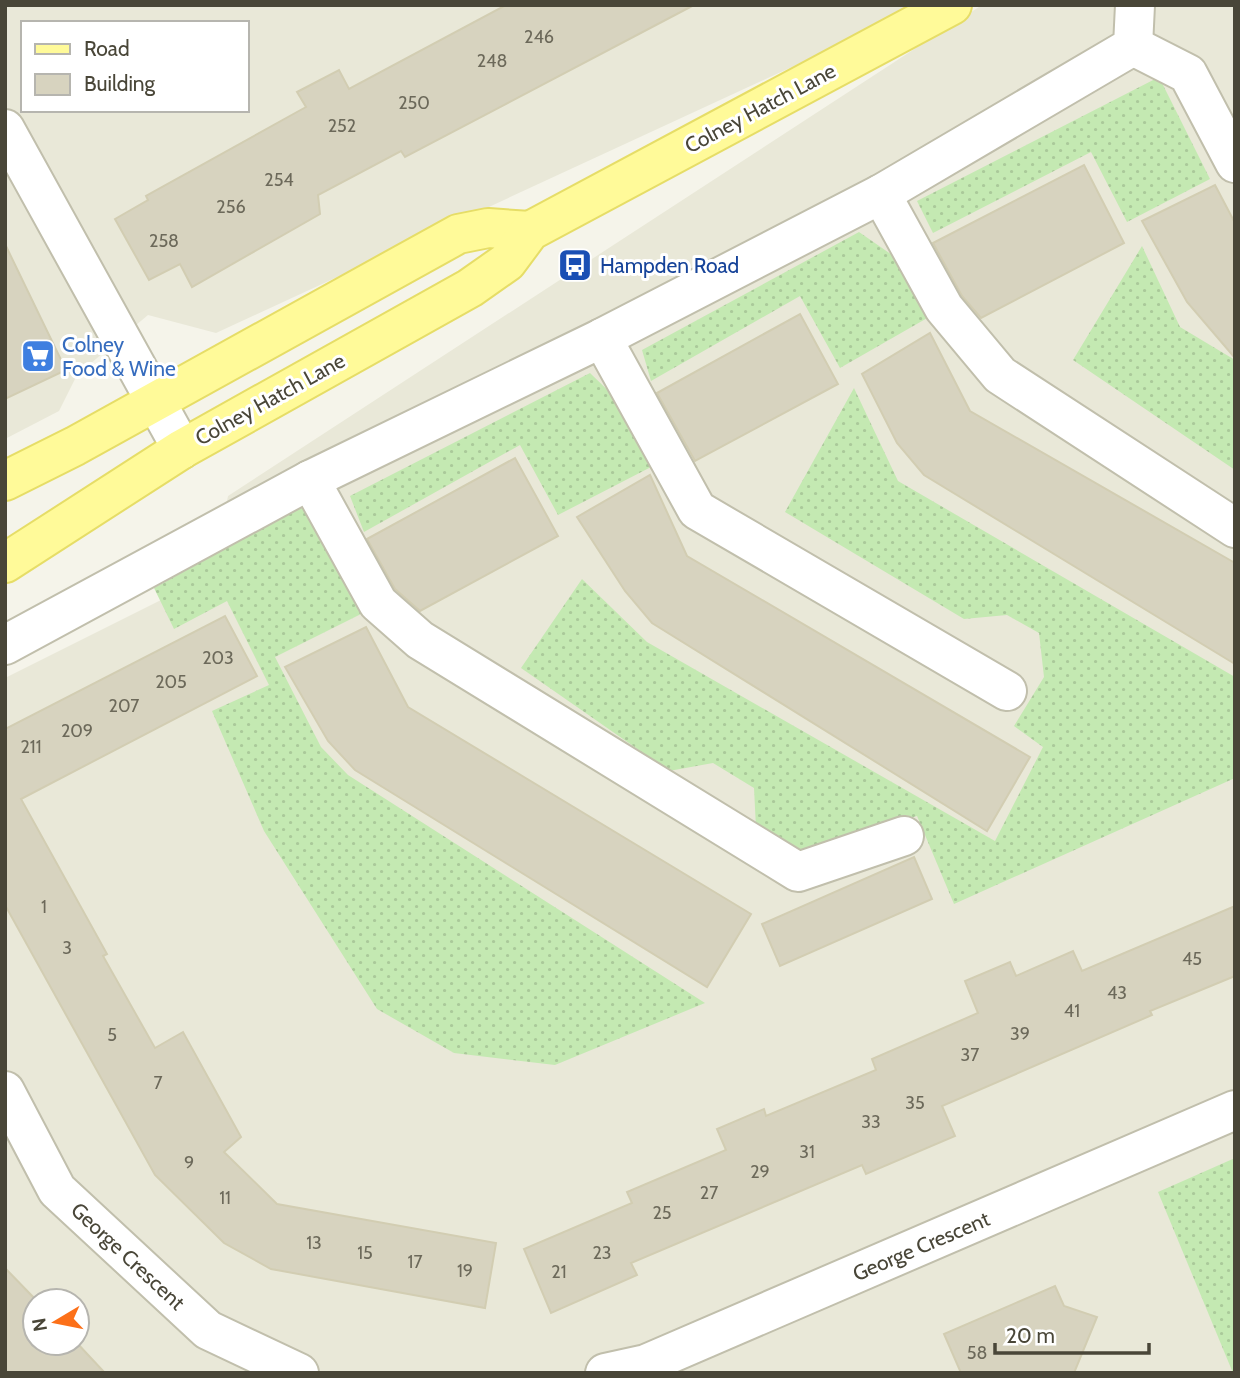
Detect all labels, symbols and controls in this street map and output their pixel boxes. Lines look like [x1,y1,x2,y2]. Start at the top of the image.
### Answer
legend [21,21,248,112]
house number: 246 [524,26,554,48]
text: Road [84,36,130,61]
house number: 248 [477,50,507,72]
street label: Colney Hatch Lane [680,58,840,158]
text: Building [84,71,156,96]
house number: 250 [398,92,430,114]
house number: 252 [328,115,356,137]
house number: 254 [264,169,294,191]
house number: 256 [216,196,246,218]
house number: 258 [149,230,179,252]
bus stop icon: Hampden Road [556,246,594,284]
place label: Hampden Road [600,253,739,278]
place label: Colney Food & Wine [62,332,176,381]
supermarket icon: Colney Food & Wine [19,337,57,375]
street label: Colney Hatch Lane [191,347,349,450]
house number: 203 [202,647,234,669]
house number: 205 [155,671,187,693]
house number: 207 [109,695,139,717]
house number: 209 [61,720,93,742]
house number: 211 [20,736,42,758]
house number: 1 [41,896,47,918]
house number: 3 [62,937,72,959]
house number: 45 [1182,948,1202,970]
house number: 43 [1107,982,1127,1004]
house number: 41 [1064,1000,1080,1022]
house number: 39 [1010,1023,1030,1045]
house number: 5 [107,1024,117,1046]
house number: 37 [961,1044,979,1066]
house number: 7 [153,1072,163,1094]
house number: 35 [905,1092,925,1114]
house number: 33 [861,1111,881,1133]
house number: 31 [799,1141,815,1163]
house number: 9 [184,1152,194,1174]
house number: 29 [750,1161,770,1183]
house number: 27 [700,1182,718,1204]
house number: 11 [219,1187,231,1209]
street label: George Crescent [66,1197,190,1315]
house number: 25 [652,1202,672,1224]
street label: George Crescent [849,1206,993,1286]
house number: 13 [306,1232,322,1254]
house number: 15 [357,1242,373,1264]
house number: 23 [592,1242,612,1264]
house number: 17 [408,1251,422,1273]
house number: 19 [457,1260,473,1282]
house number: 21 [551,1261,567,1283]
north arrow [21,1287,91,1357]
scale bar [995,1312,1149,1356]
text: N [27,1316,52,1333]
text: 20 m [1006,1323,1055,1348]
house number: 58 [967,1342,987,1364]

